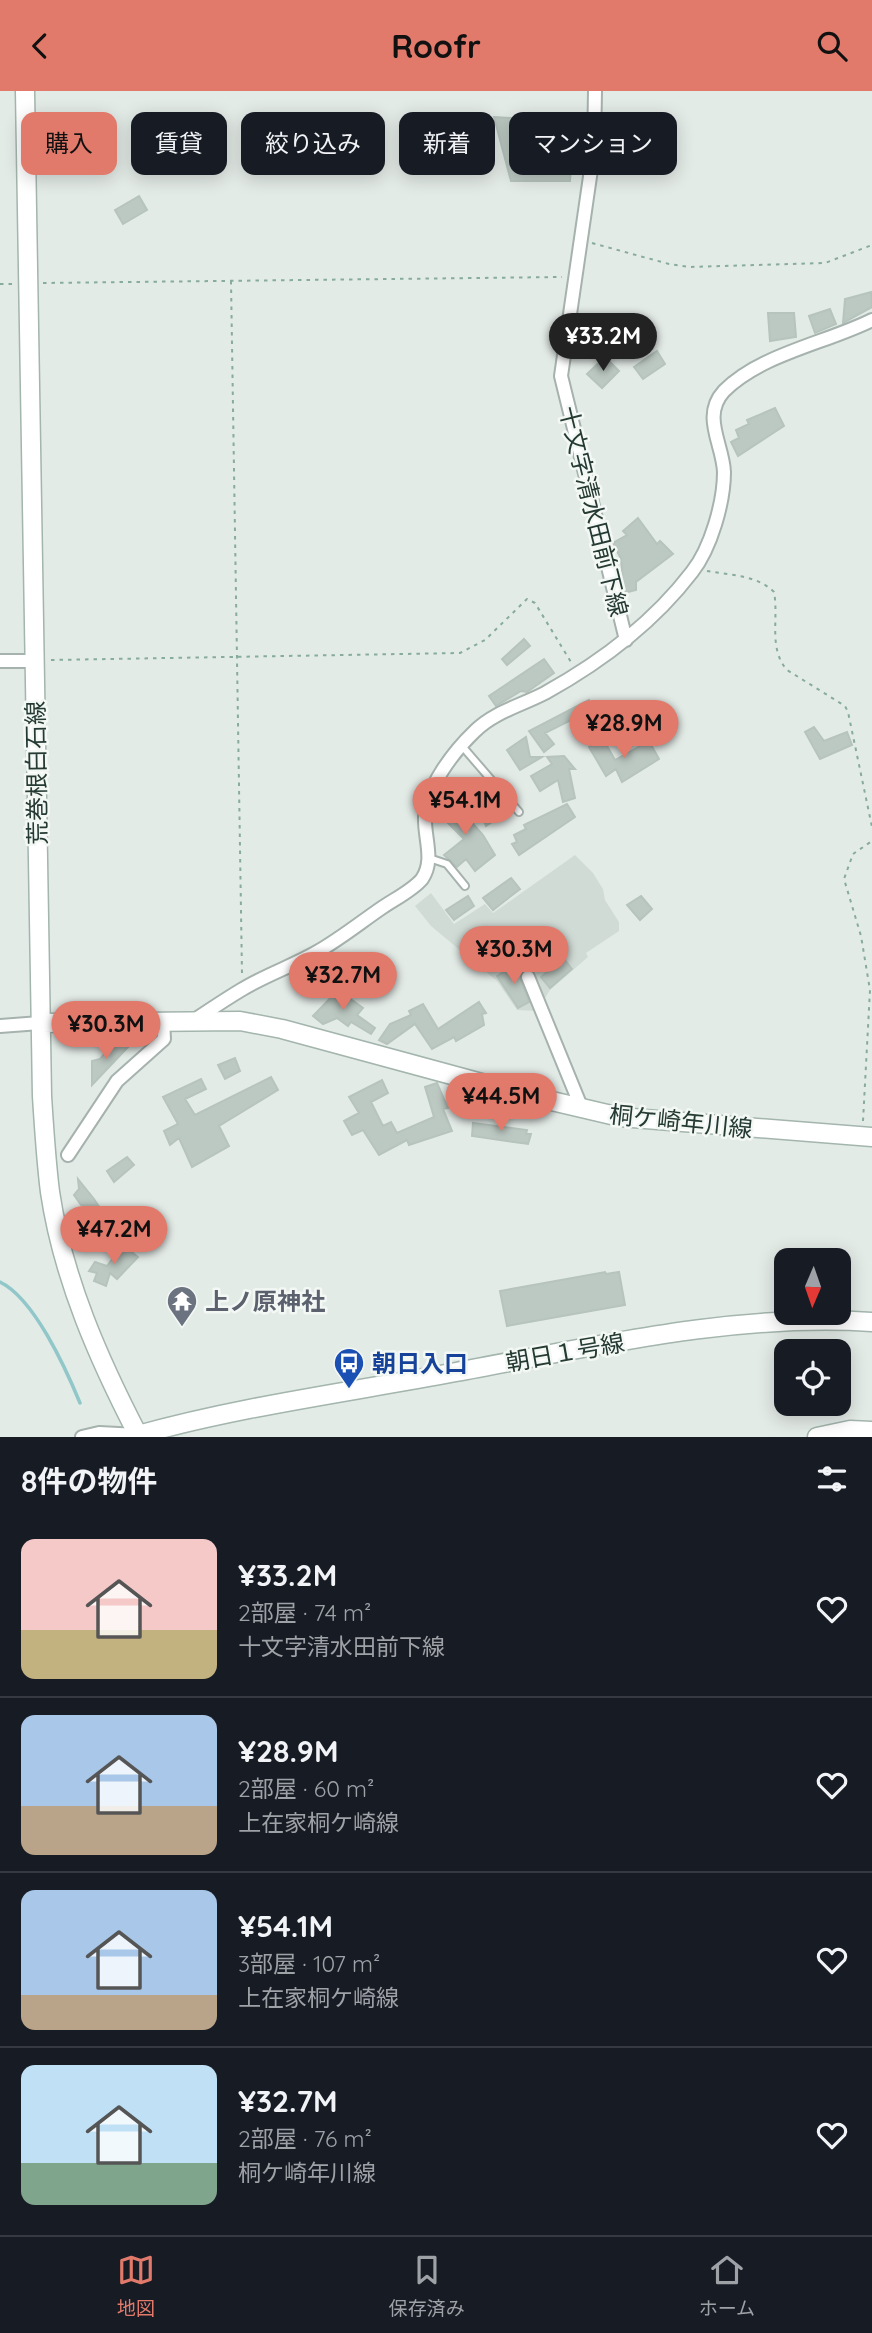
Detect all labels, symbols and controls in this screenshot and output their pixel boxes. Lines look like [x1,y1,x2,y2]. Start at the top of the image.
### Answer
text: Roofr [391,26,481,66]
icon: back [21,27,59,65]
icon: search [813,27,851,65]
chip: 購入 [21,112,117,175]
chip: 賃貸 [131,112,227,175]
chip: 絞り込み [241,112,385,175]
chip: 新着 [399,112,495,175]
chip: マンション [509,112,677,175]
pin: ¥33.2M [546,313,660,373]
text: ¥33.2M [565,321,641,350]
street label: 十文字清水田前下線 [553,403,635,619]
street label: 荒巻根白石線 [20,701,52,845]
pin: ¥28.9M [567,701,681,760]
text: ¥28.9M [585,708,663,737]
pin: ¥54.1M [408,777,522,837]
text: ¥54.1M [429,785,501,814]
pin: ¥30.3M [457,927,571,986]
text: ¥30.3M [475,934,553,963]
pin: ¥32.7M [286,953,400,1012]
text: ¥32.7M [305,960,381,989]
pin: ¥30.3M [49,1002,163,1061]
text: ¥30.3M [67,1009,145,1038]
pin: ¥44.5M [444,1073,558,1133]
text: ¥44.5M [462,1081,540,1110]
street label: 桐ケ崎年川線 [608,1099,754,1143]
pin: ¥47.2M [57,1207,171,1266]
text: ¥47.2M [76,1214,152,1243]
north arrow [774,1248,850,1325]
map controls [774,1248,851,1416]
temple icon: 上ノ原神社 [165,1284,199,1328]
place label: 上ノ原神社 [205,1286,325,1316]
street label: 朝日１号線 [503,1327,627,1377]
button: locate [774,1339,851,1416]
bus stop icon: 朝日入口 [332,1346,366,1390]
place label: 朝日入口 [372,1348,468,1378]
icon: filters [813,1460,851,1498]
text: 8件の物件 [21,1462,157,1500]
text: ¥33.2M [238,1556,337,1594]
icon: home [77,1567,161,1651]
icon: heart [813,1590,851,1628]
text: 2部屋 · 74 m² [238,1598,371,1627]
text: 十文字清水田前下線 [238,1632,445,1661]
text: ¥28.9M [238,1732,338,1770]
icon: home [77,1743,161,1827]
icon: heart [813,1766,851,1804]
text: 2部屋 · 60 m² [238,1774,374,1803]
text: 上在家桐ケ崎線 [238,1808,399,1837]
text: ¥54.1M [238,1907,333,1945]
icon: home [77,1918,161,2002]
icon: heart [813,1941,851,1979]
text: 3部屋 · 107 m² [238,1949,380,1978]
text: 上在家桐ケ崎線 [238,1983,399,2012]
text: ¥32.7M [238,2082,338,2120]
icon: home [77,2093,161,2177]
icon: heart [813,2116,851,2154]
text: 2部屋 · 76 m² [238,2124,372,2153]
text: 桐ケ崎年川線 [238,2158,376,2187]
tab: 地図 [117,2251,155,2320]
tab: 保存済み [389,2251,465,2320]
tab: ホーム [699,2251,755,2320]

